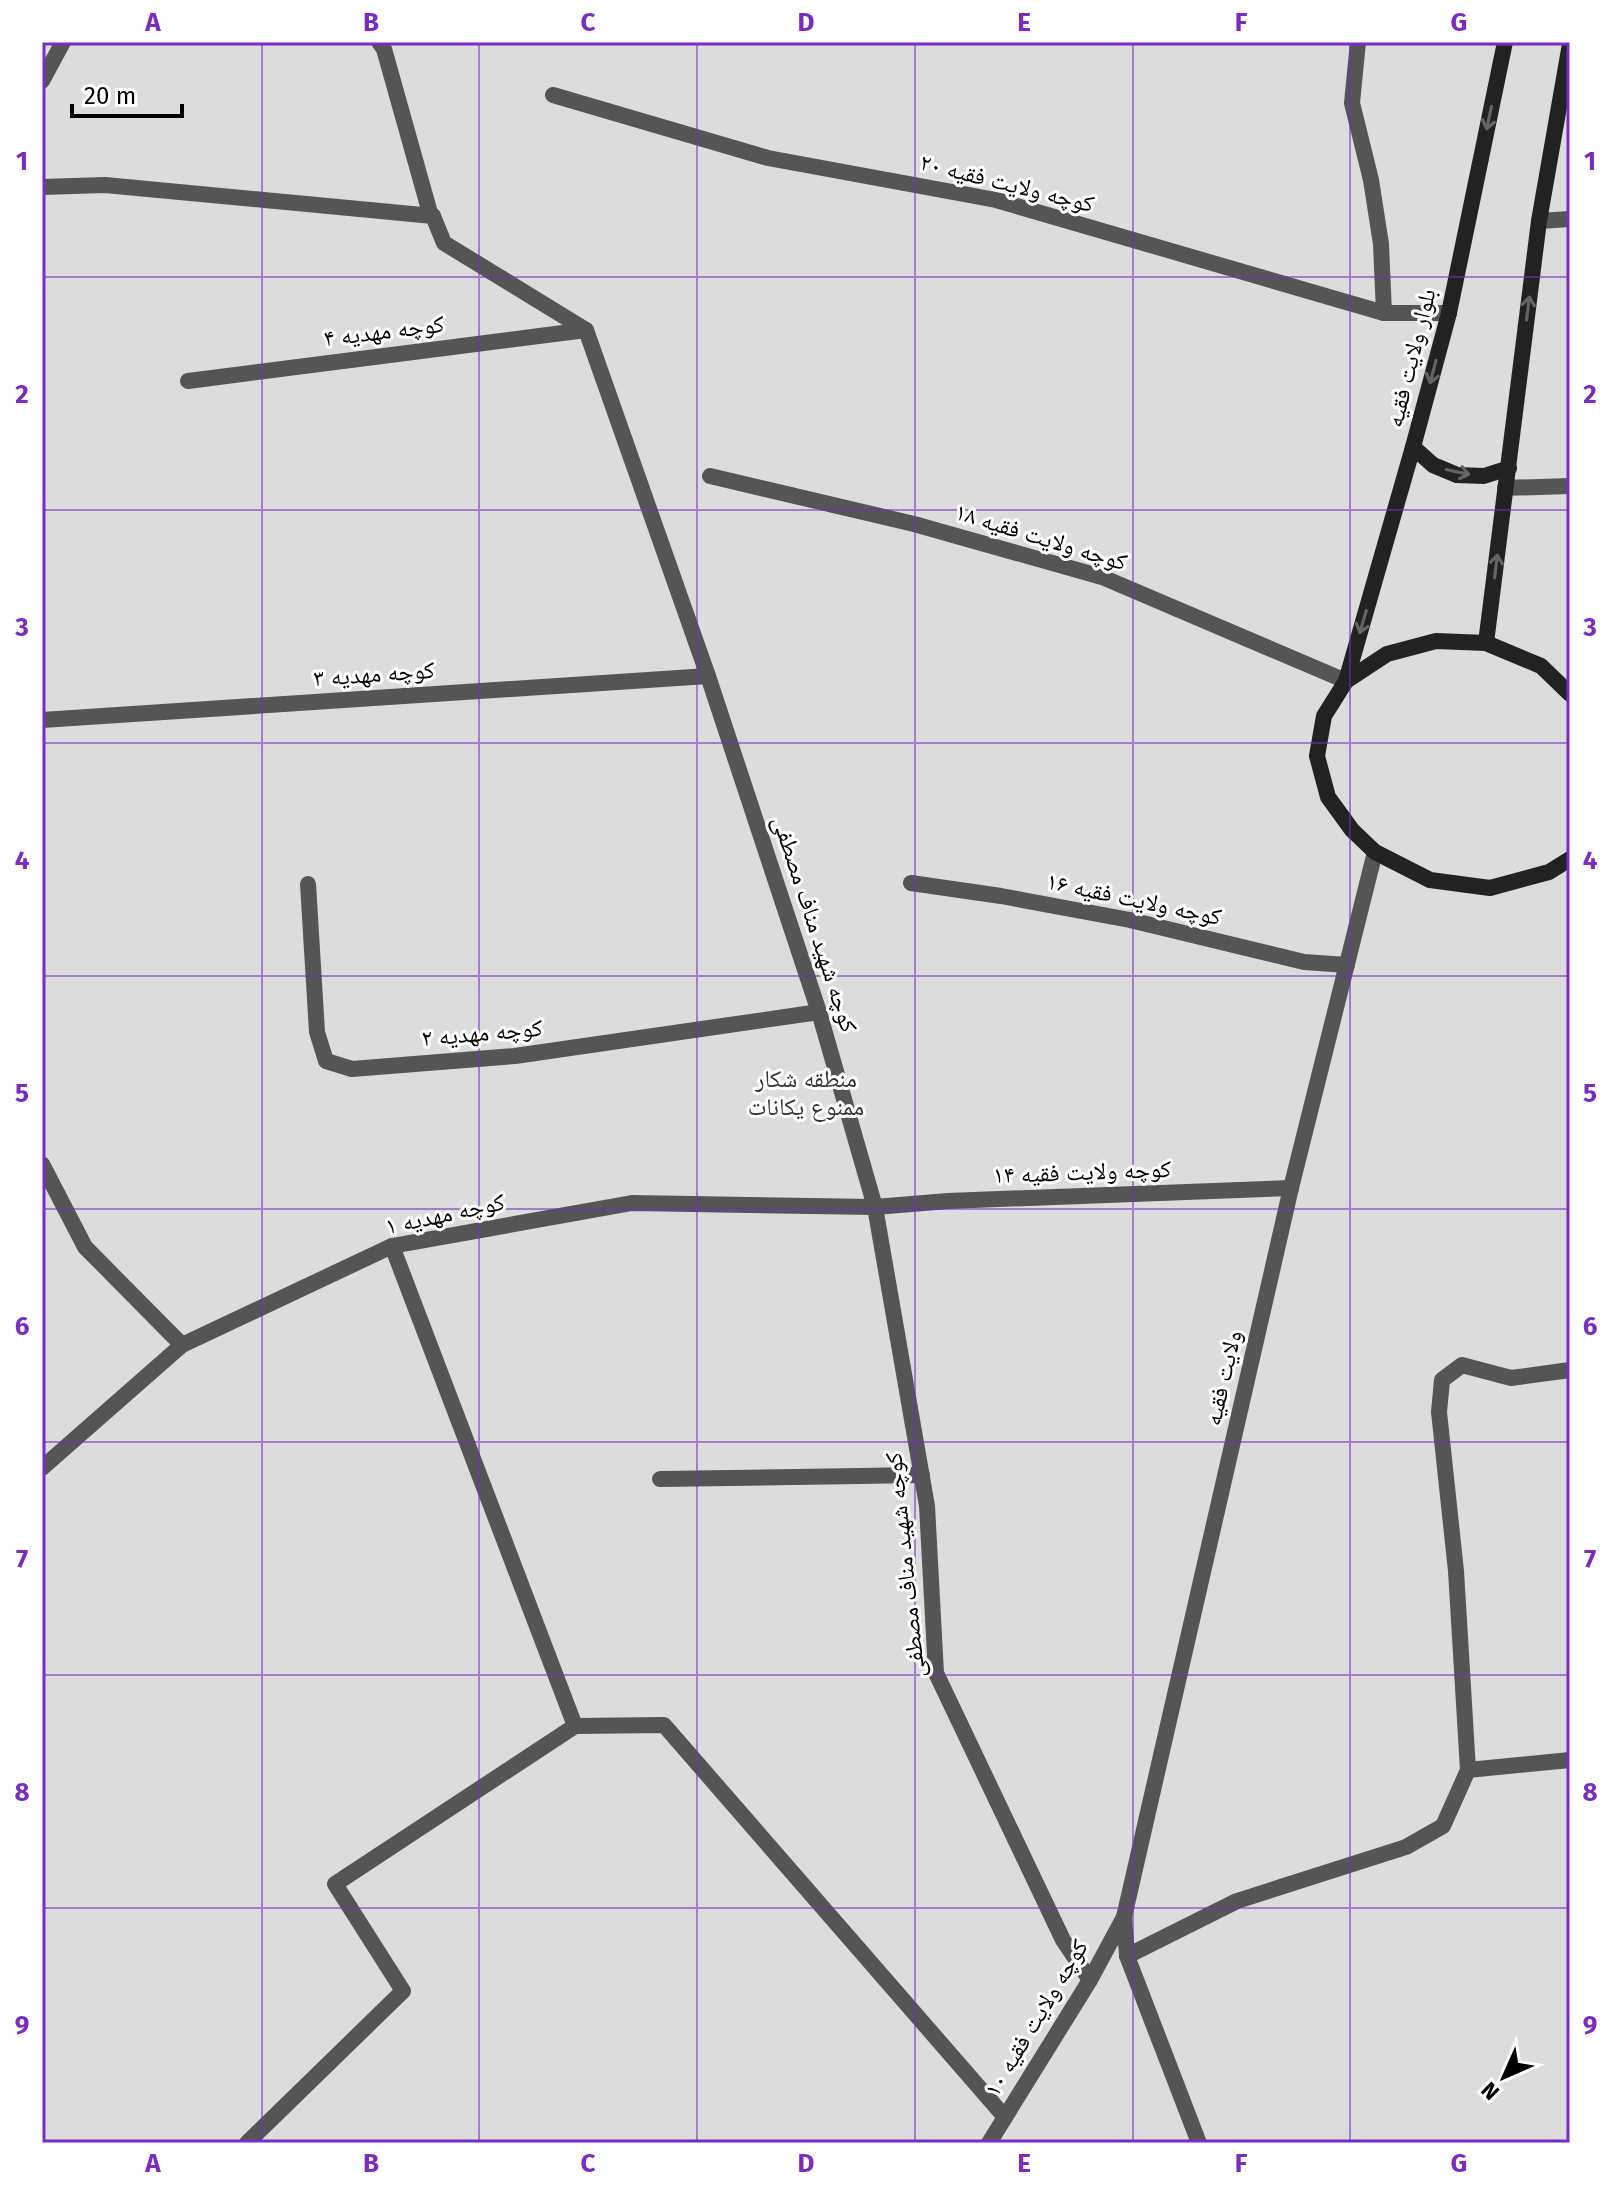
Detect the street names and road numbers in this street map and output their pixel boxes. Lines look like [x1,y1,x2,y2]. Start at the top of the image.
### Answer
street label: کوچه ولایت فقیه ۲۰ [917,148,1097,218]
street label: بلوار ولایت فقیه [1380,286,1442,430]
street label: کوچه مهدیه ۴ [322,310,446,352]
street label: کوچه ولایت فقیه ۱۸ [952,498,1130,576]
street label: کوچه مهدیه ۳ [312,656,436,692]
street label: کوچه شهید مناف مصطفی [767,812,863,1036]
street label: کوچه ولایت فقیه ۱۶ [1044,867,1224,931]
street label: کوچه مهدیه ۲ [420,1014,544,1052]
street label: کوچه ولایت فقیه ۱۴ [992,1155,1172,1189]
street label: کوچه مهدیه ۱ [383,1188,507,1240]
street label: ولایت فقیه [1198,1328,1248,1428]
street label: کوچه شهید مناف مصطفی [879,1451,931,1679]
street label: کوچه ولایت فقیه ۱۰ [978,1934,1094,2102]

